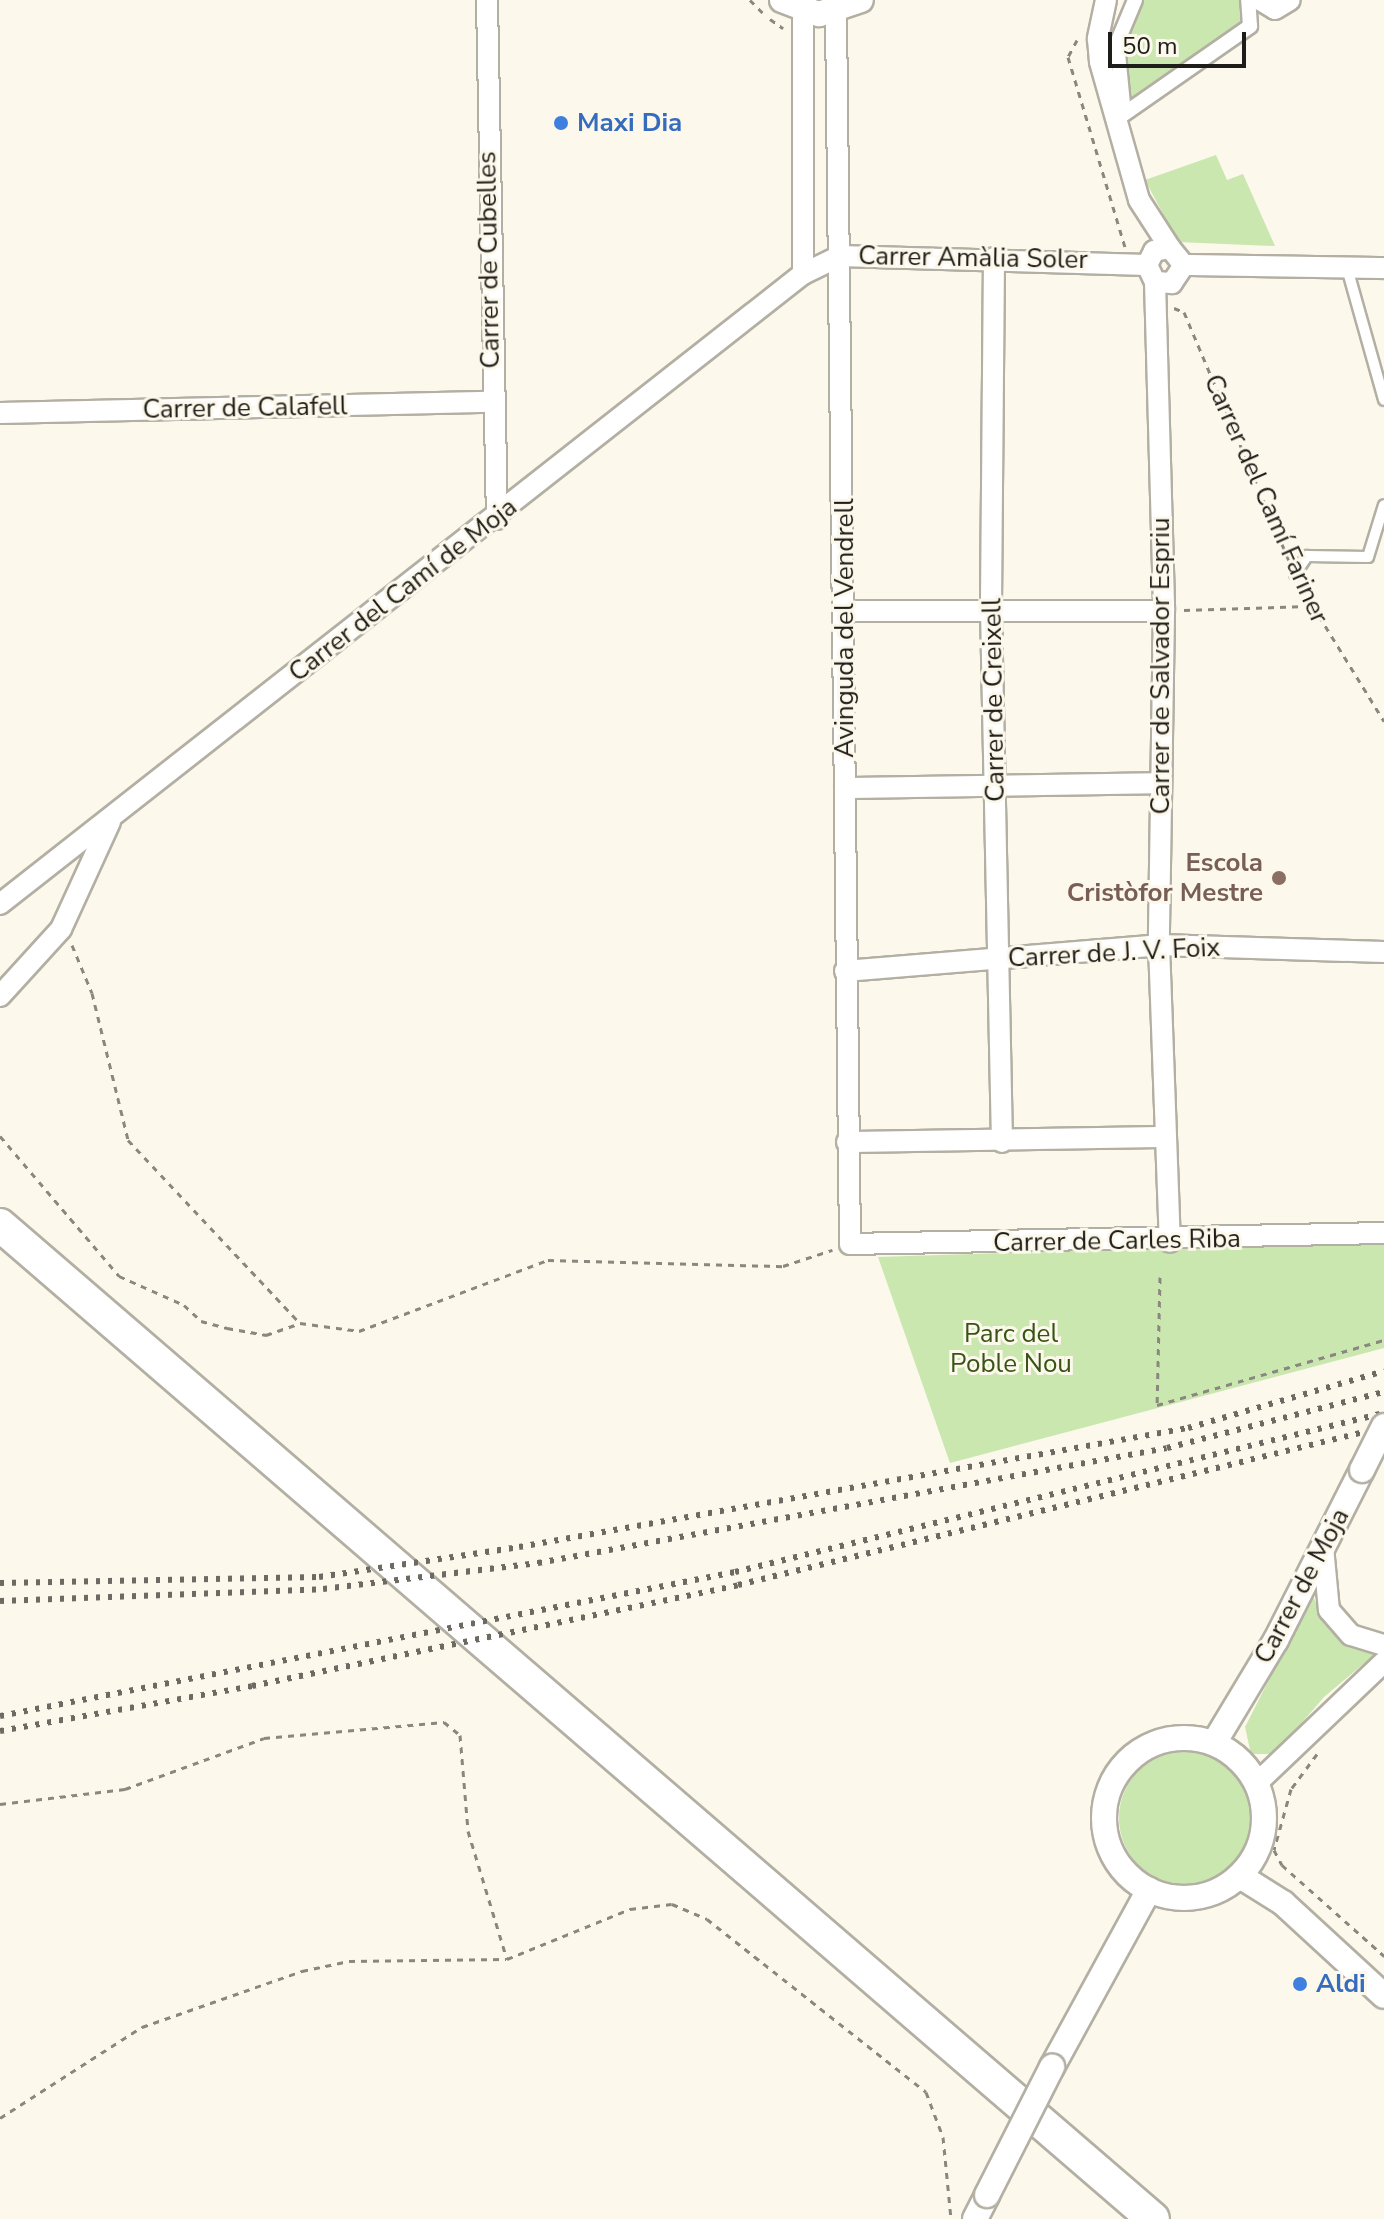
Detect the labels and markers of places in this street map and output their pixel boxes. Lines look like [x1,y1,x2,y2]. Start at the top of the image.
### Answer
place label: Maxi Dia [577,107,682,139]
marker: Maxi Dia [552,114,570,132]
place label: Escola Cristòfor Mestre [1067,847,1263,908]
marker: Escola Cristòfor Mestre [1270,869,1288,887]
place label: Aldi [1316,1968,1366,2000]
marker: Aldi [1291,1975,1309,1993]

